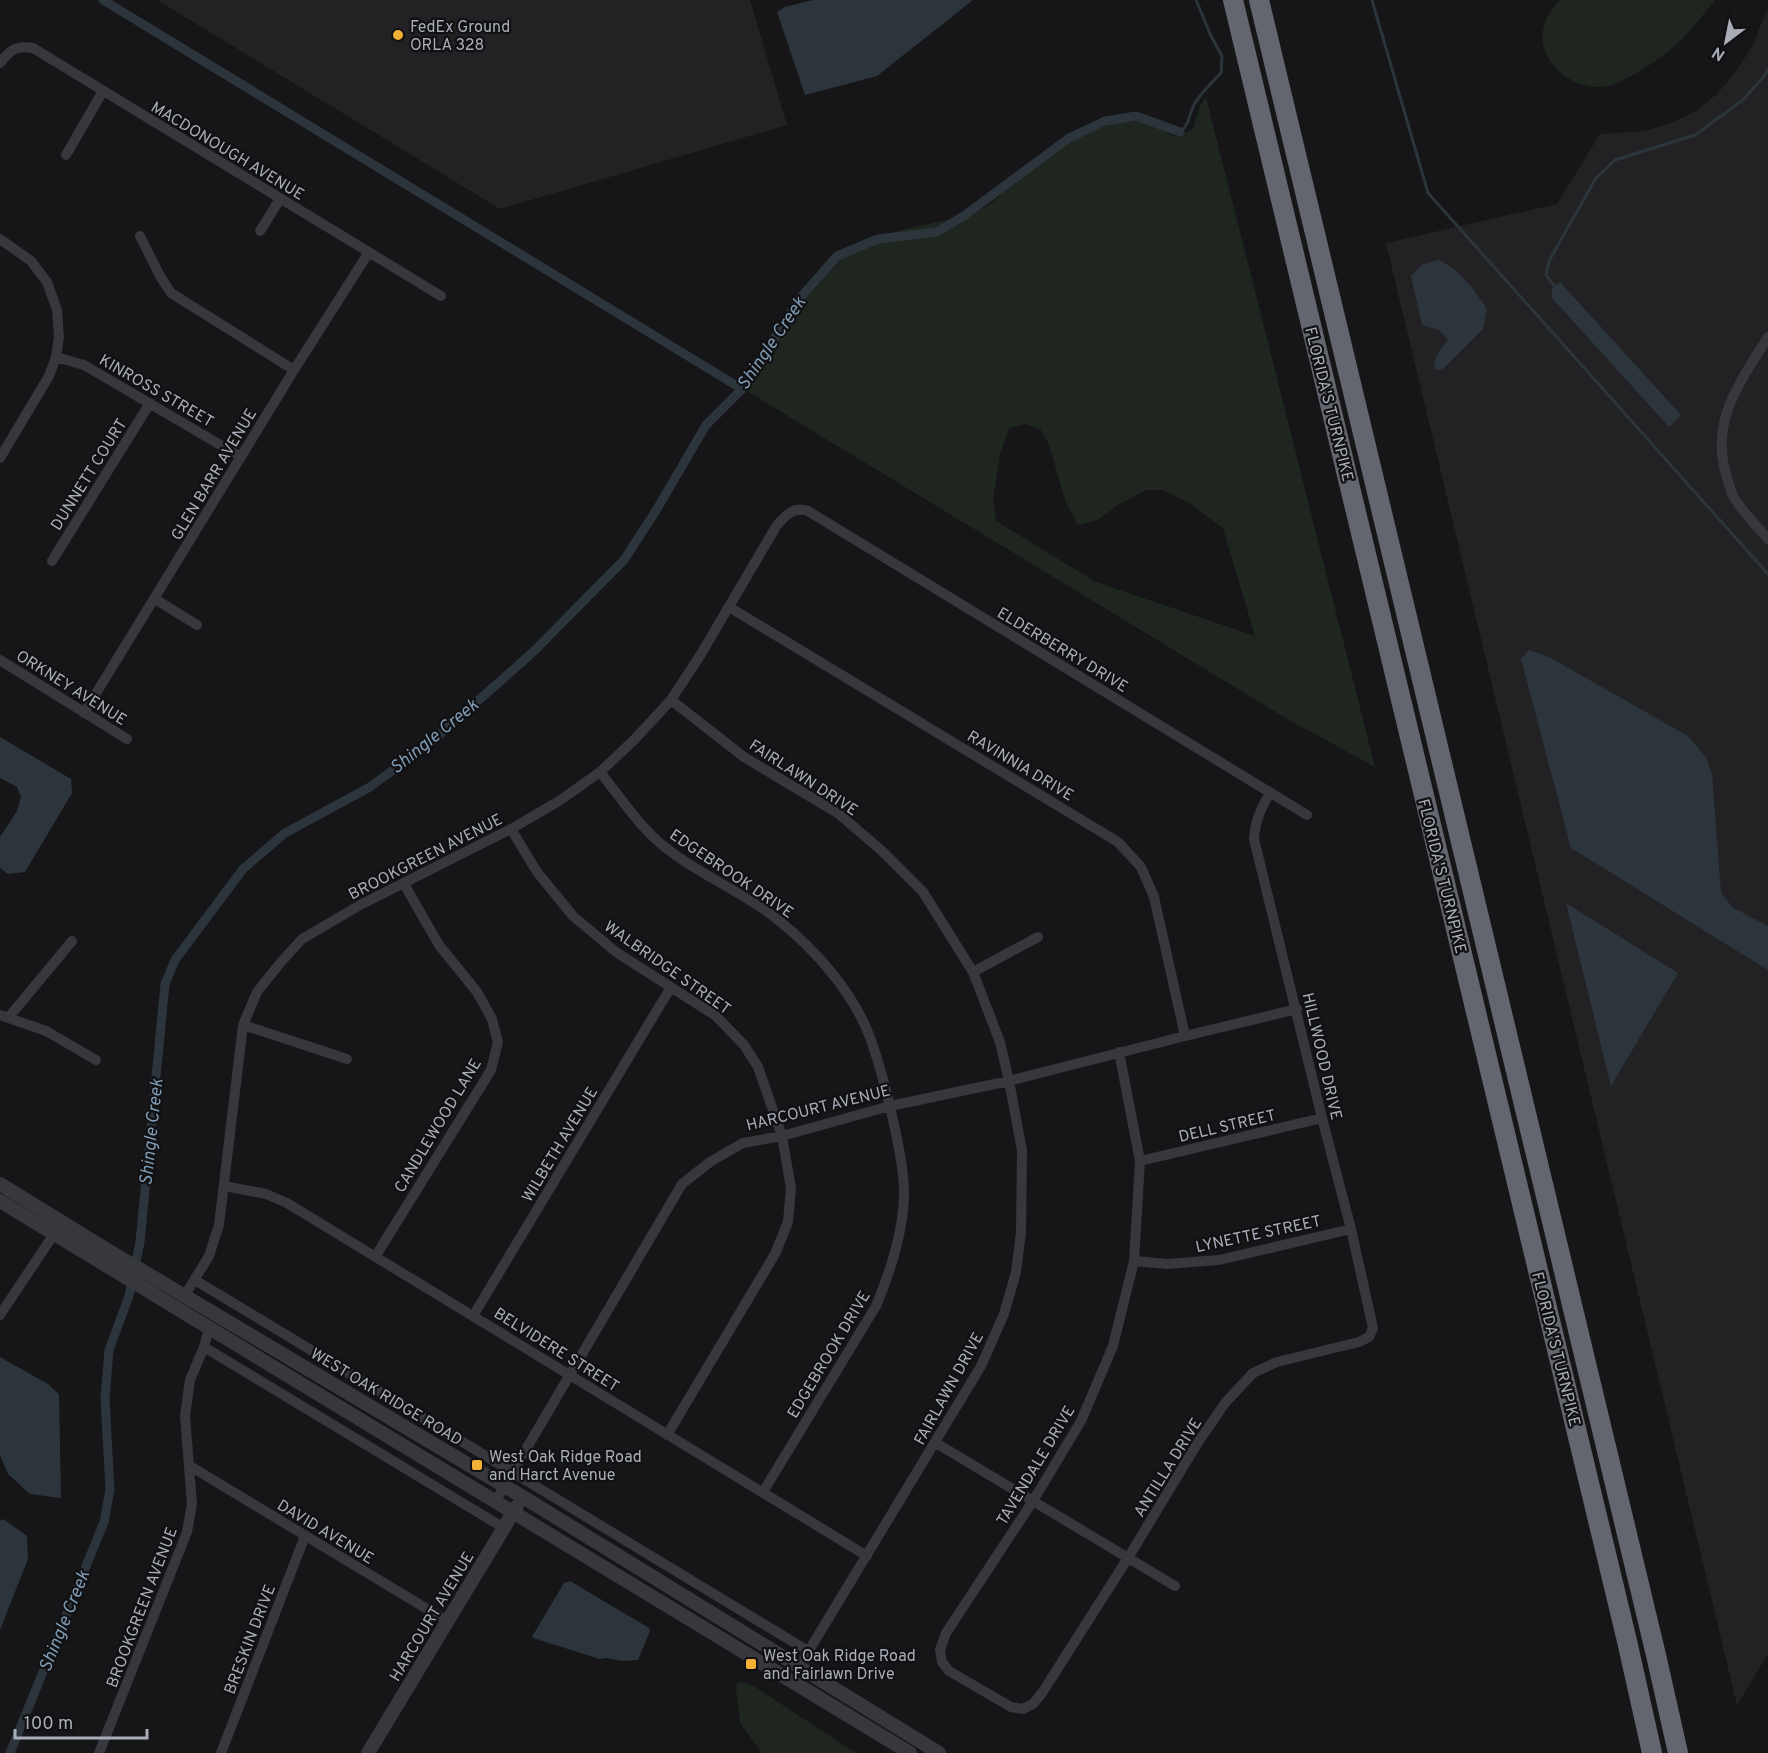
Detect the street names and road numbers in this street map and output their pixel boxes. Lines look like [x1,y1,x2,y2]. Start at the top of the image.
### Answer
street label: MACDONOUGH AVENUE [147,98,307,206]
street label: FLORIDA'S TURNPIKE [1299,325,1357,484]
street label: KINROSS STREET [95,351,217,433]
street label: GLEN BARR AVENUE [167,405,262,545]
street label: DUNNETT COURT [47,415,132,535]
street label: ELDERBERRY DRIVE [993,604,1131,698]
street label: ORKNEY AVENUE [12,647,130,731]
street label: RAVINNIA DRIVE [963,727,1077,806]
street label: FAIRLAWN DRIVE [745,736,861,821]
street label: FLORIDA'S TURNPIKE [1412,797,1470,956]
street label: BROOKGREEN AVENUE [346,810,506,905]
street label: EDGEBROOK DRIVE [665,826,797,924]
street label: WALBRIDGE STREET [599,917,734,1020]
street label: HILLWOOD DRIVE [1297,991,1345,1122]
street label: CANDLEWOOD LANE [391,1055,487,1197]
street label: HARCOURT AVENUE [744,1081,893,1137]
street label: WILBETH AVENUE [518,1084,603,1206]
street label: DELL STREET [1177,1106,1278,1148]
street label: LYNETTE STREET [1194,1212,1323,1258]
street label: FLORIDA'S TURNPIKE [1526,1270,1584,1429]
street label: EDGEBROOK DRIVE [784,1288,876,1422]
street label: BELVIDERE STREET [490,1304,622,1397]
street label: FAIRLAWN DRIVE [910,1329,989,1449]
street label: WEST OAK RIDGE ROAD [306,1344,466,1451]
street label: TAVENDALE DRIVE [993,1402,1080,1530]
street label: ANTILLA DRIVE [1130,1415,1207,1521]
street label: DAVID AVENUE [273,1496,377,1569]
street label: BROOKGREEN AVENUE [103,1525,183,1691]
street label: HARCOURT AVENUE [386,1549,479,1686]
street label: BRESKIN DRIVE [221,1582,281,1697]

